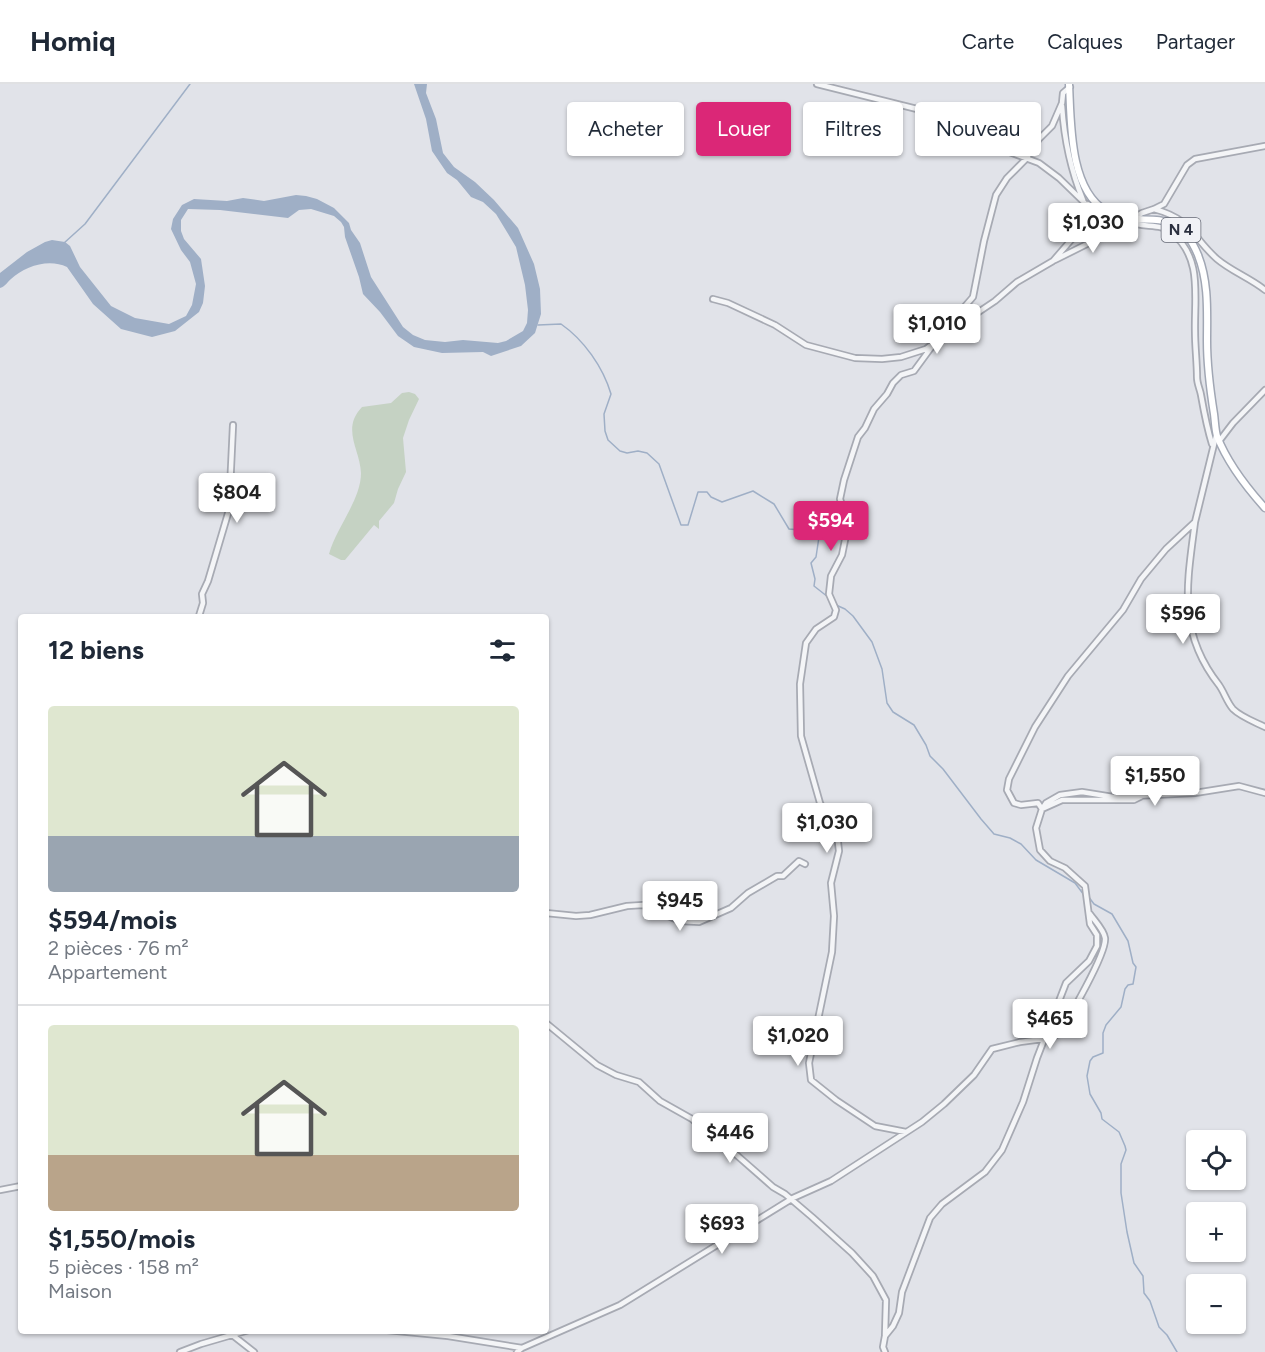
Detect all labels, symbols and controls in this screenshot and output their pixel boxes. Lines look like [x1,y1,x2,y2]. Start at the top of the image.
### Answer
text: Homiq [30,24,116,58]
text: Carte [962,29,1014,54]
text: Calques [1047,29,1123,54]
text: Partager [1156,29,1235,54]
chip: Acheter [567,102,684,156]
chip: Louer [696,102,791,156]
chip: Filtres [803,102,903,156]
chip: Nouveau [915,102,1041,156]
pin: $1,030 [1044,203,1142,254]
text: $1,030 [1062,210,1124,234]
road number: N 4 [1162,218,1200,242]
pin: $1,010 [888,304,986,355]
text: $1,010 [907,311,967,335]
pin: $804 [201,473,273,524]
text: $804 [213,480,261,504]
pin: $594 [795,501,867,552]
text: $594 [808,508,854,532]
pin: $596 [1147,594,1219,645]
text: $596 [1160,601,1206,625]
text: 12 biens [48,634,144,666]
icon: filters [486,634,519,667]
icon: home [230,745,338,853]
pin: $1,550 [1106,756,1204,807]
text: $1,550 [1125,763,1185,787]
pin: $1,030 [778,803,876,854]
text: $1,030 [796,810,858,834]
pin: $945 [644,881,716,932]
text: $945 [657,888,703,912]
text: $594/mois [48,904,177,936]
text: 2 pièces · 76 m² [48,936,189,960]
text: Appartement [48,960,167,984]
pin: $465 [1014,999,1086,1050]
text: $465 [1027,1006,1073,1030]
pin: $1,020 [749,1016,847,1067]
text: $1,020 [767,1023,829,1047]
icon: home [230,1064,338,1172]
pin: $446 [694,1113,766,1164]
text: $446 [706,1120,754,1144]
map controls [1186,1130,1246,1334]
button: locate [1186,1130,1246,1190]
button: + [1186,1202,1246,1262]
pin: $693 [686,1204,758,1255]
text: $693 [699,1211,745,1235]
text: $1,550/mois [48,1223,195,1255]
text: 5 pièces · 158 m² [48,1255,199,1279]
button: − [1186,1274,1246,1334]
text: Maison [48,1279,112,1303]

